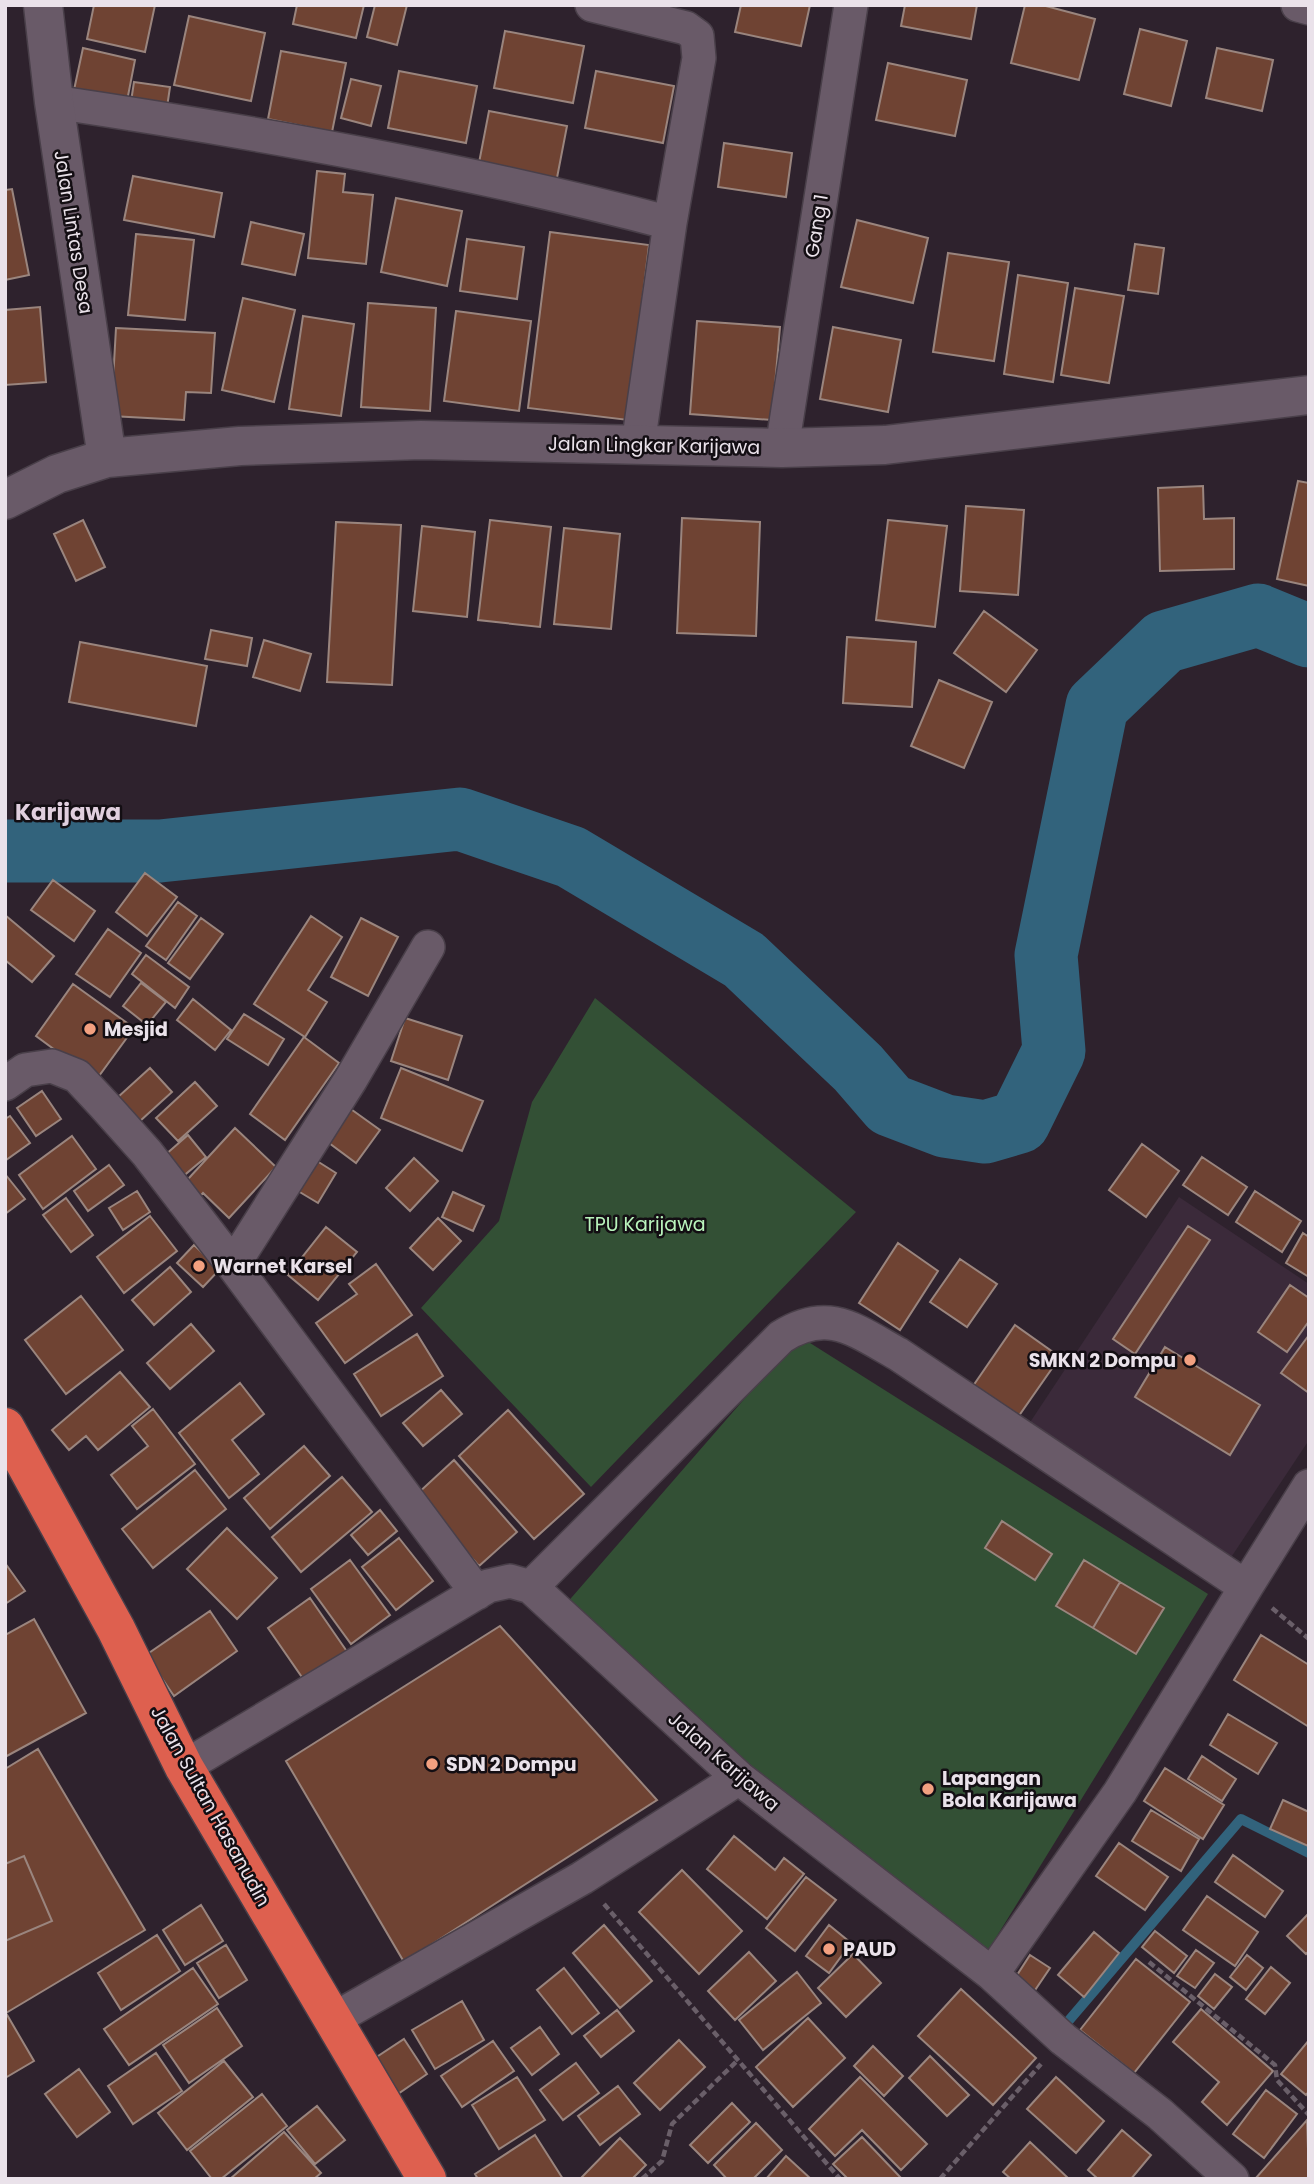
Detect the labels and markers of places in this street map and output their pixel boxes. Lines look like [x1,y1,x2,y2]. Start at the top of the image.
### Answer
place label: Mesjid [104,1016,168,1043]
marker: Mesjid [82,1021,98,1037]
place label: Warnet Karsel [213,1253,352,1280]
marker: Warnet Karsel [191,1258,207,1274]
place label: SMKN 2 Dompu [1029,1347,1176,1374]
marker: SMKN 2 Dompu [1182,1352,1198,1368]
place label: SDN 2 Dompu [446,1751,576,1778]
marker: SDN 2 Dompu [424,1756,440,1772]
place label: Lapangan Bola Karijawa [942,1765,1077,1814]
marker: Lapangan Bola Karijawa [920,1781,936,1797]
place label: PAUD [843,1936,896,1963]
marker: PAUD [821,1941,837,1957]

